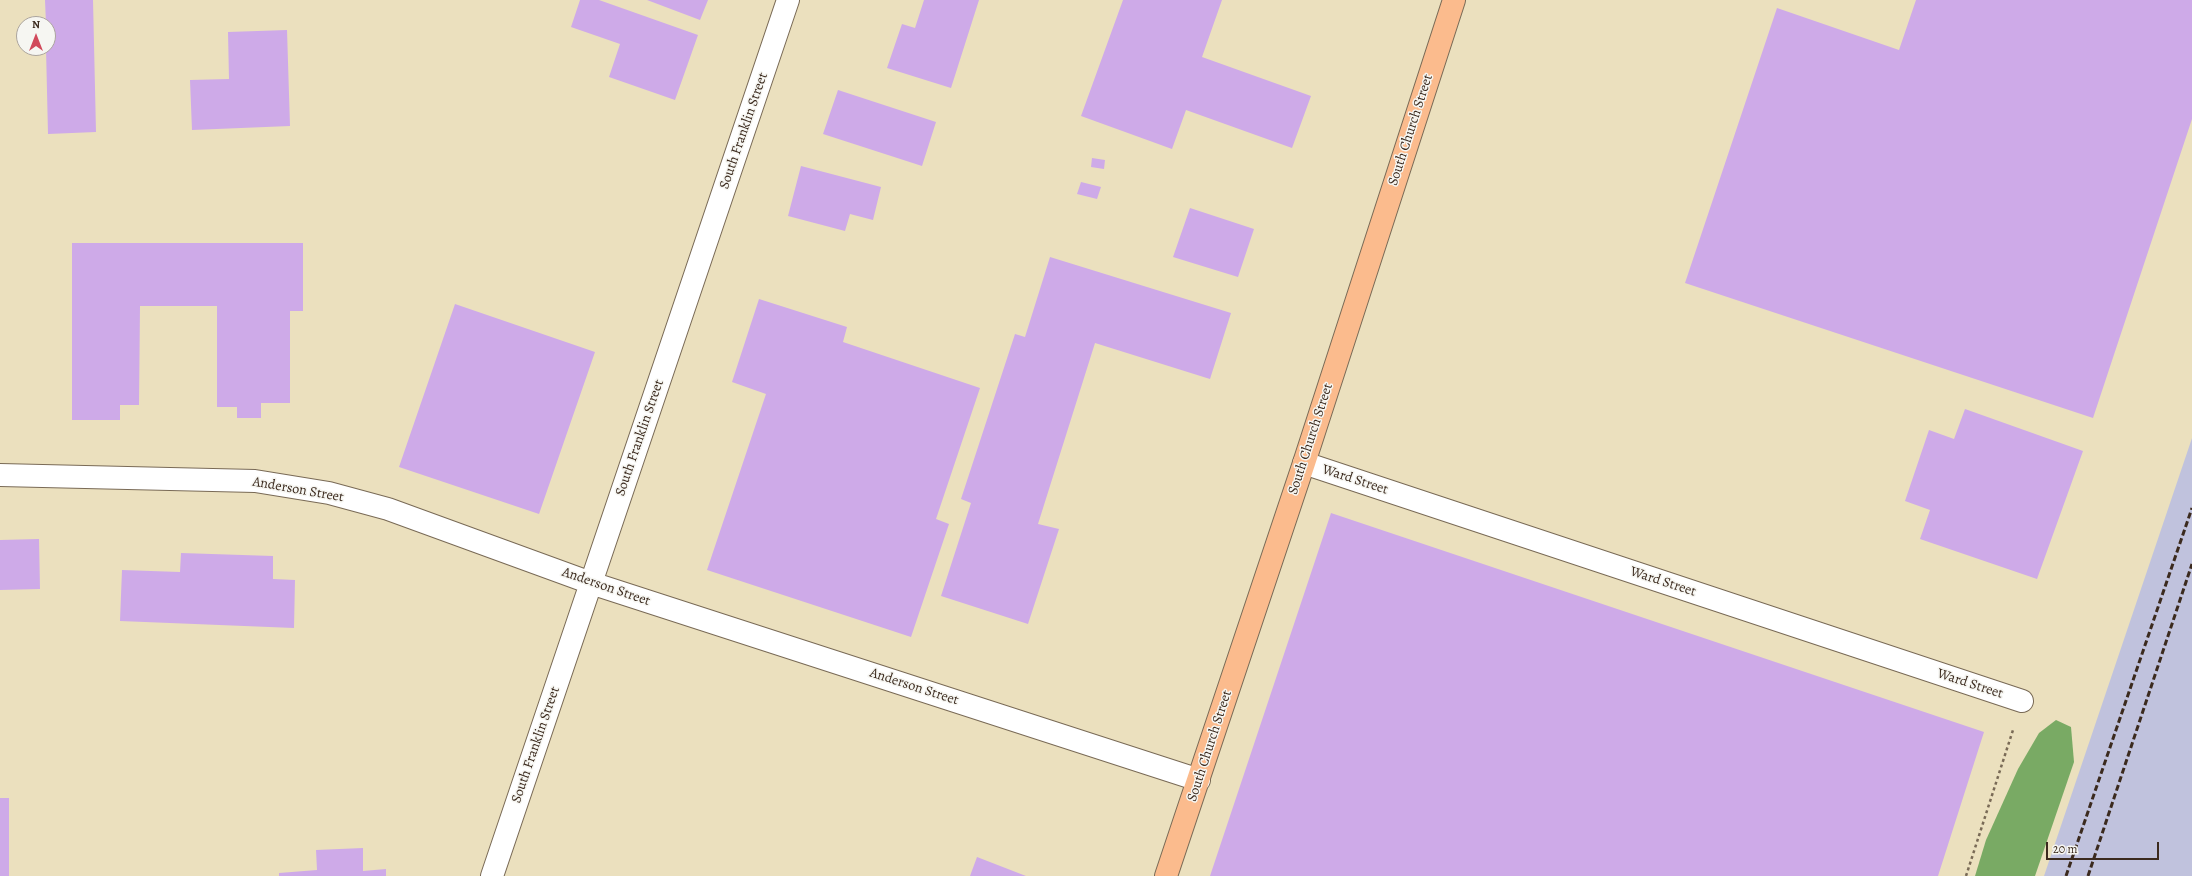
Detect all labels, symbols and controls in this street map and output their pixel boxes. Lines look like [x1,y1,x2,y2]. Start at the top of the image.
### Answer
north arrow [16,16,56,56]
text: N [32,17,40,32]
street label: South Franklin Street [716,71,772,191]
street label: South Church Street [1385,72,1437,188]
street label: South Franklin Street [612,378,668,498]
street label: South Church Street [1285,381,1337,497]
street label: Ward Street [1320,461,1390,499]
street label: Anderson Street [251,474,345,506]
street label: Ward Street [1628,563,1698,601]
street label: Anderson Street [560,564,652,610]
street label: Anderson Street [868,665,960,709]
street label: Ward Street [1935,665,2005,703]
street label: South Franklin Street [508,685,564,805]
street label: South Church Street [1184,688,1236,804]
scale bar [2048,834,2161,860]
text: 20 m [2053,841,2077,857]

